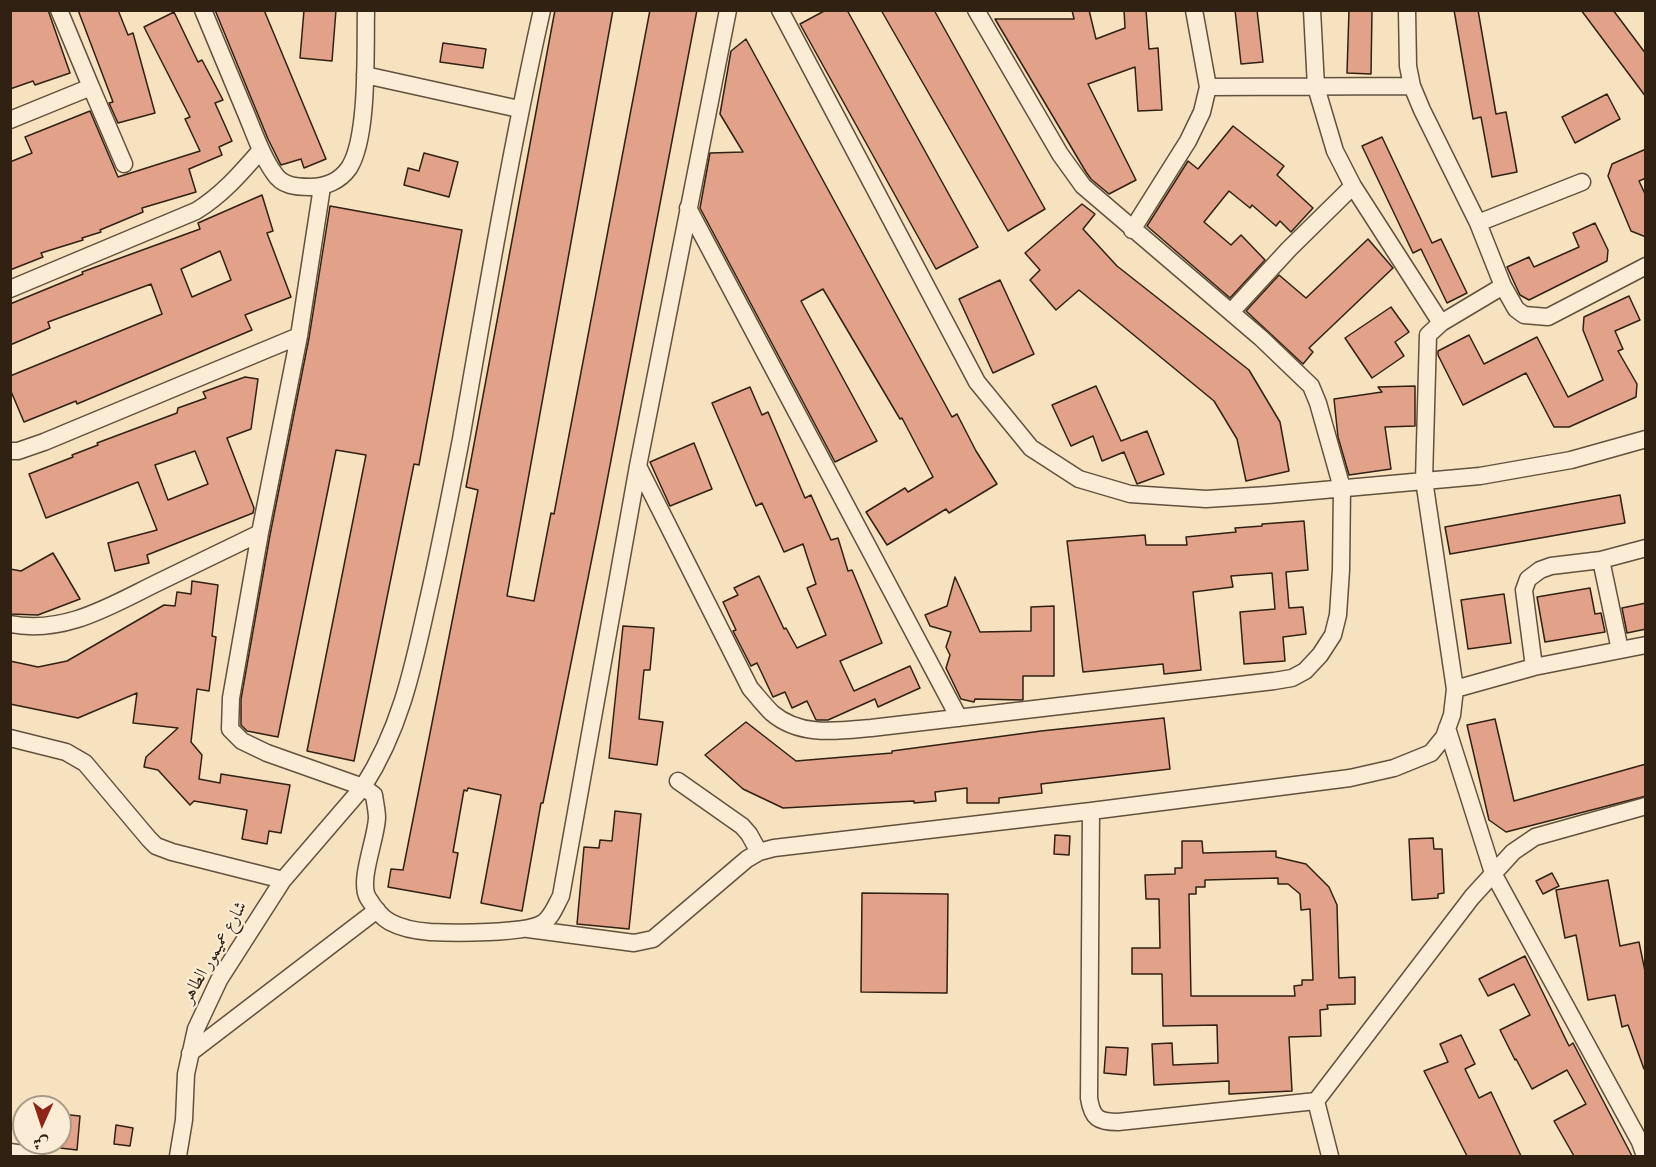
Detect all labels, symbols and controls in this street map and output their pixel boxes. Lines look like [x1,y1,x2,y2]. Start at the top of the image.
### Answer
street label: شارع عميمور الطاهر [178,899,254,1007]
north arrow [12,1095,72,1155]
text: ش [33,1130,50,1153]

